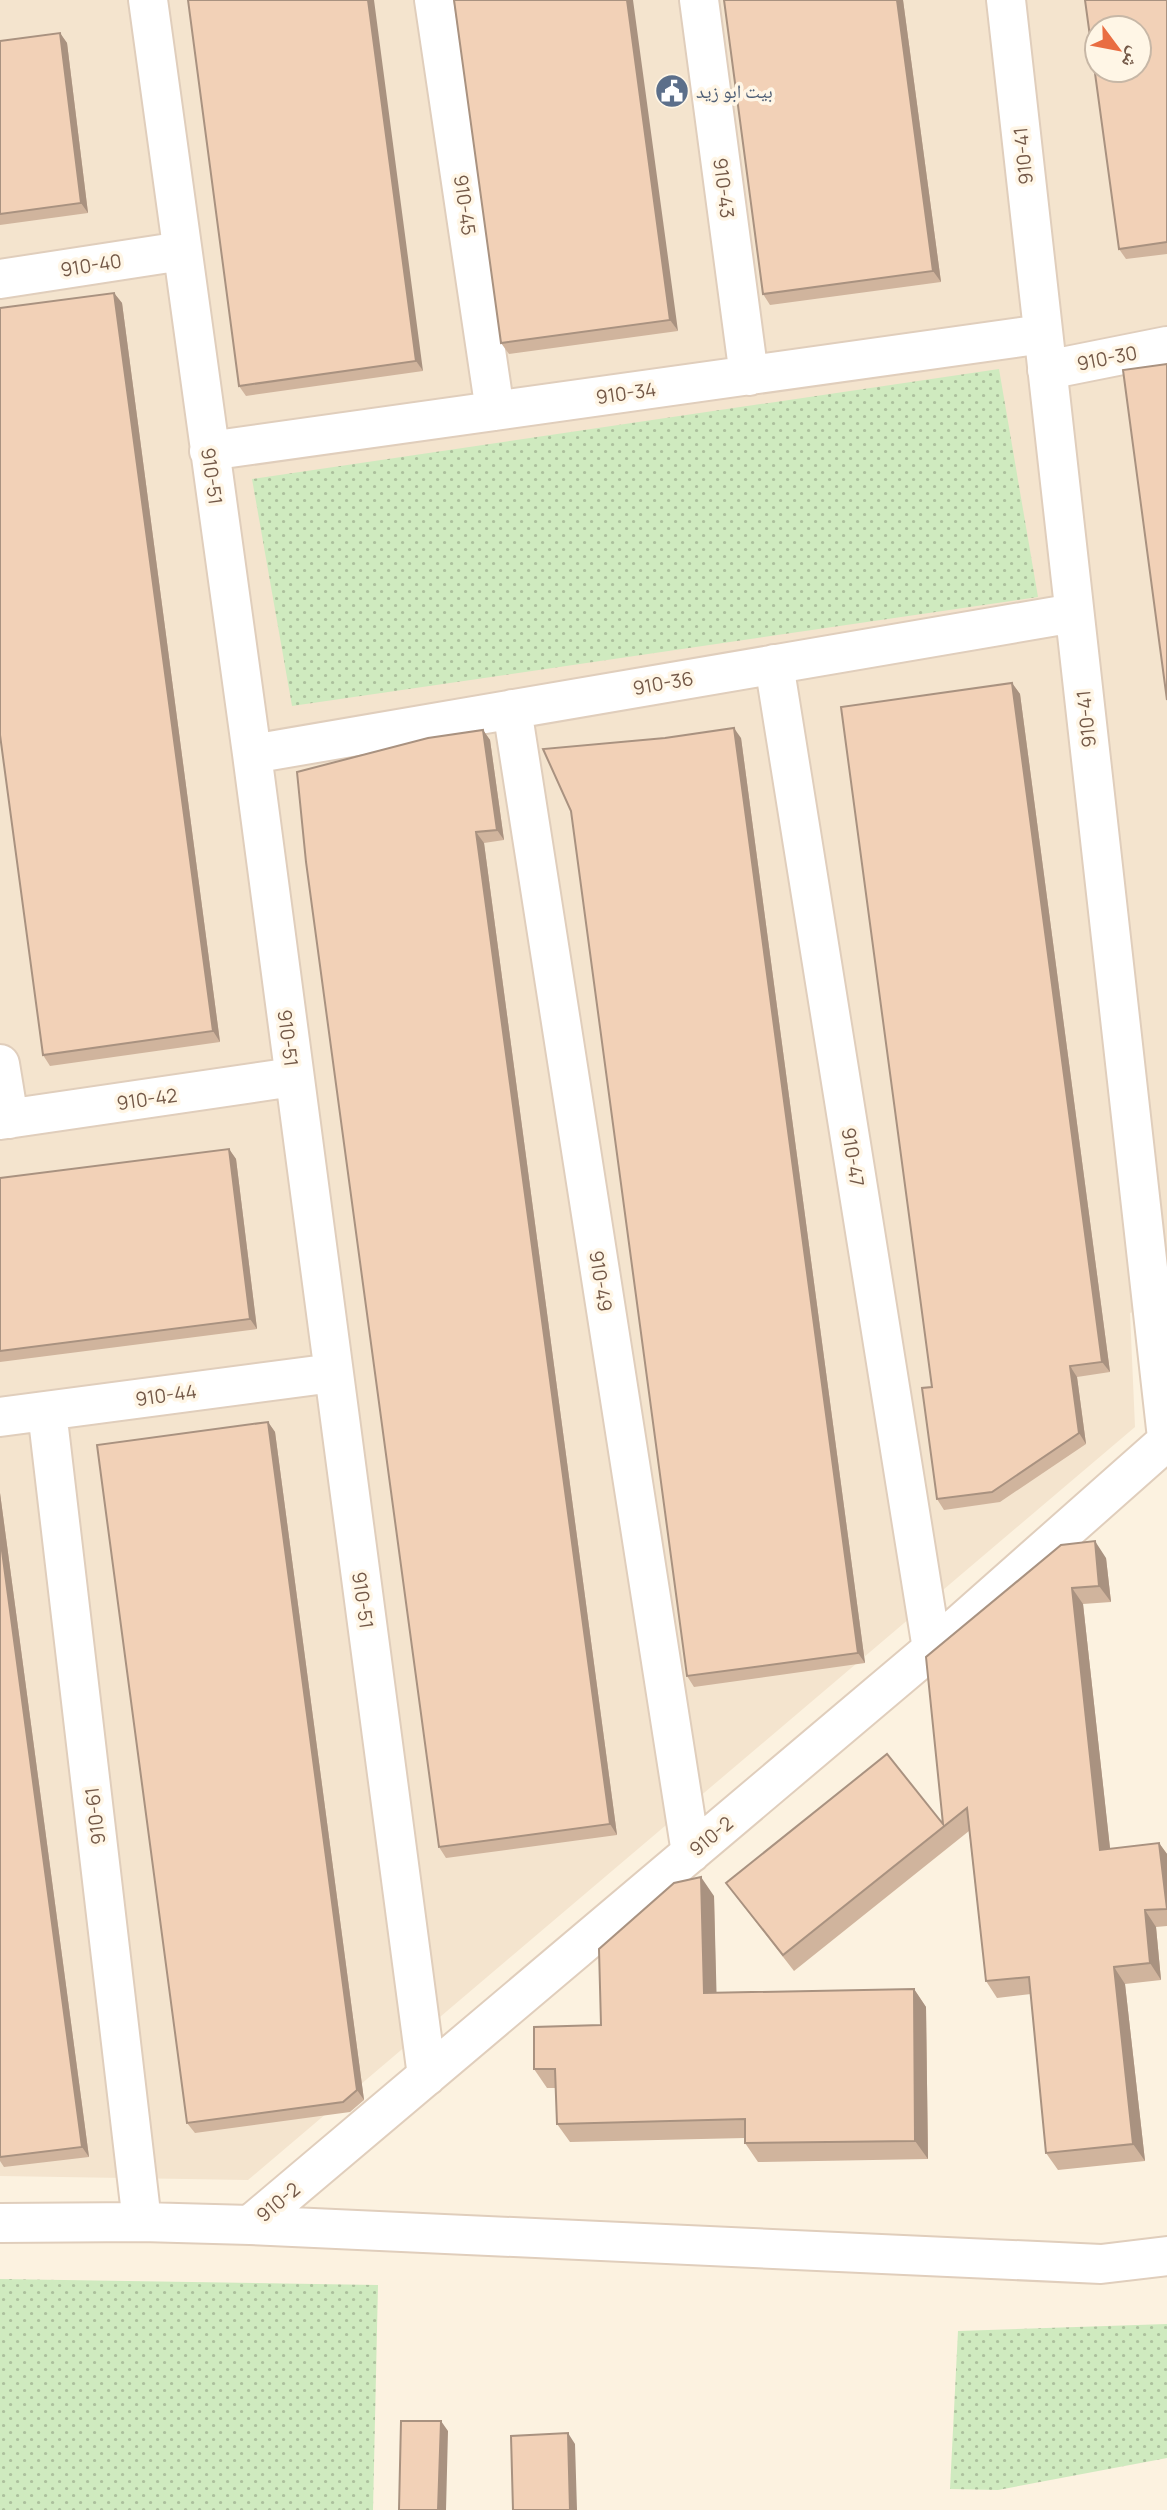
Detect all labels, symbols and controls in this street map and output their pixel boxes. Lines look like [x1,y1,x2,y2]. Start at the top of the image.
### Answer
north arrow [1083,14,1153,84]
text: ش [1116,43,1149,73]
public building icon: بيت ابو زيد [653,72,691,110]
place label: بيت ابو زيد [696,78,773,104]
street label: 910-41 [1007,126,1039,186]
street label: 910-43 [707,156,741,220]
street label: 910-45 [448,173,482,237]
street label: 910-40 [59,247,123,283]
street label: 910-30 [1075,339,1139,377]
street label: 910-34 [594,376,658,410]
street label: 910-51 [195,446,229,506]
street label: 910-36 [631,665,695,701]
street label: 910-41 [1070,689,1102,749]
street label: 910-51 [272,1008,304,1068]
street label: 910-42 [115,1082,179,1116]
street label: 910-47 [836,1126,870,1188]
street label: 910-49 [583,1249,619,1313]
street label: 910-44 [134,1378,198,1412]
street label: 910-51 [346,1570,380,1630]
street label: 910-61 [79,1786,111,1846]
street label: 910-2 [684,1810,738,1862]
street label: 910-2 [251,2176,305,2228]

